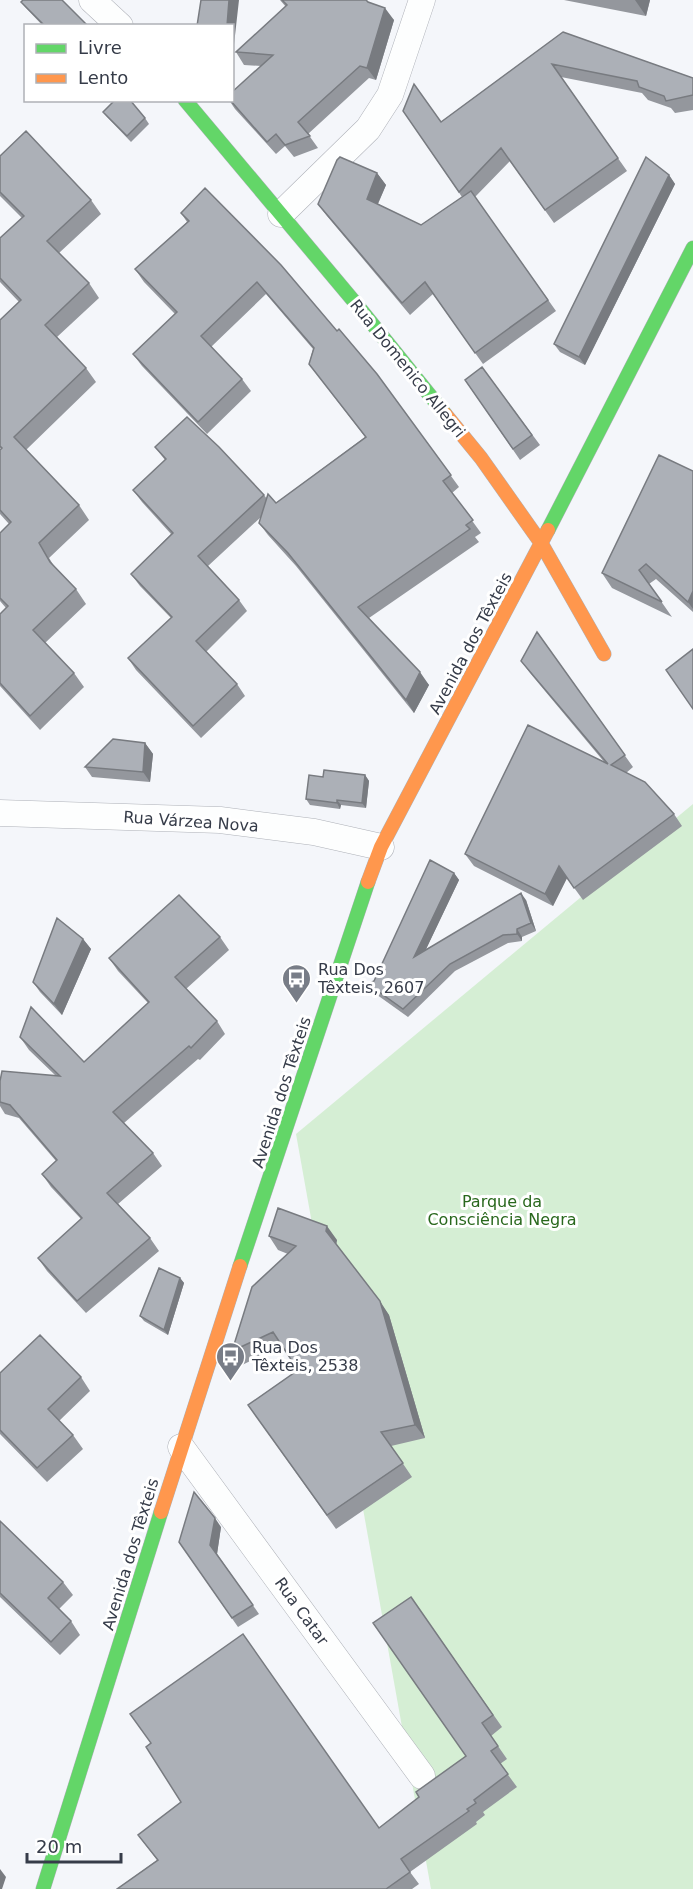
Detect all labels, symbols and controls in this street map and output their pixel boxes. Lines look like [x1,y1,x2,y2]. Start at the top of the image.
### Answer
legend [24,24,234,102]
text: Livre [78,37,122,58]
text: Lento [78,67,128,88]
street label: Rua Domenico Allegri [346,295,469,441]
street label: Avenida dos Têxteis [425,569,516,717]
street label: Rua Várzea Nova [123,807,259,836]
place label: Rua Dos Têxteis, 2607 [317,960,424,997]
bus stop icon: Rua Dos Têxteis, 2607 [281,962,313,1004]
street label: Avenida dos Têxteis [248,1014,315,1170]
park label: Parque da Consciência Negra [427,1192,577,1229]
place label: Rua Dos Têxteis, 2538 [251,1338,358,1375]
bus stop icon: Rua Dos Têxteis, 2538 [215,1340,247,1382]
street label: Avenida dos Têxteis [98,1476,163,1632]
street label: Rua Catar [271,1574,333,1649]
scale bar [27,1826,122,1864]
text: 20 m [36,1836,82,1857]

